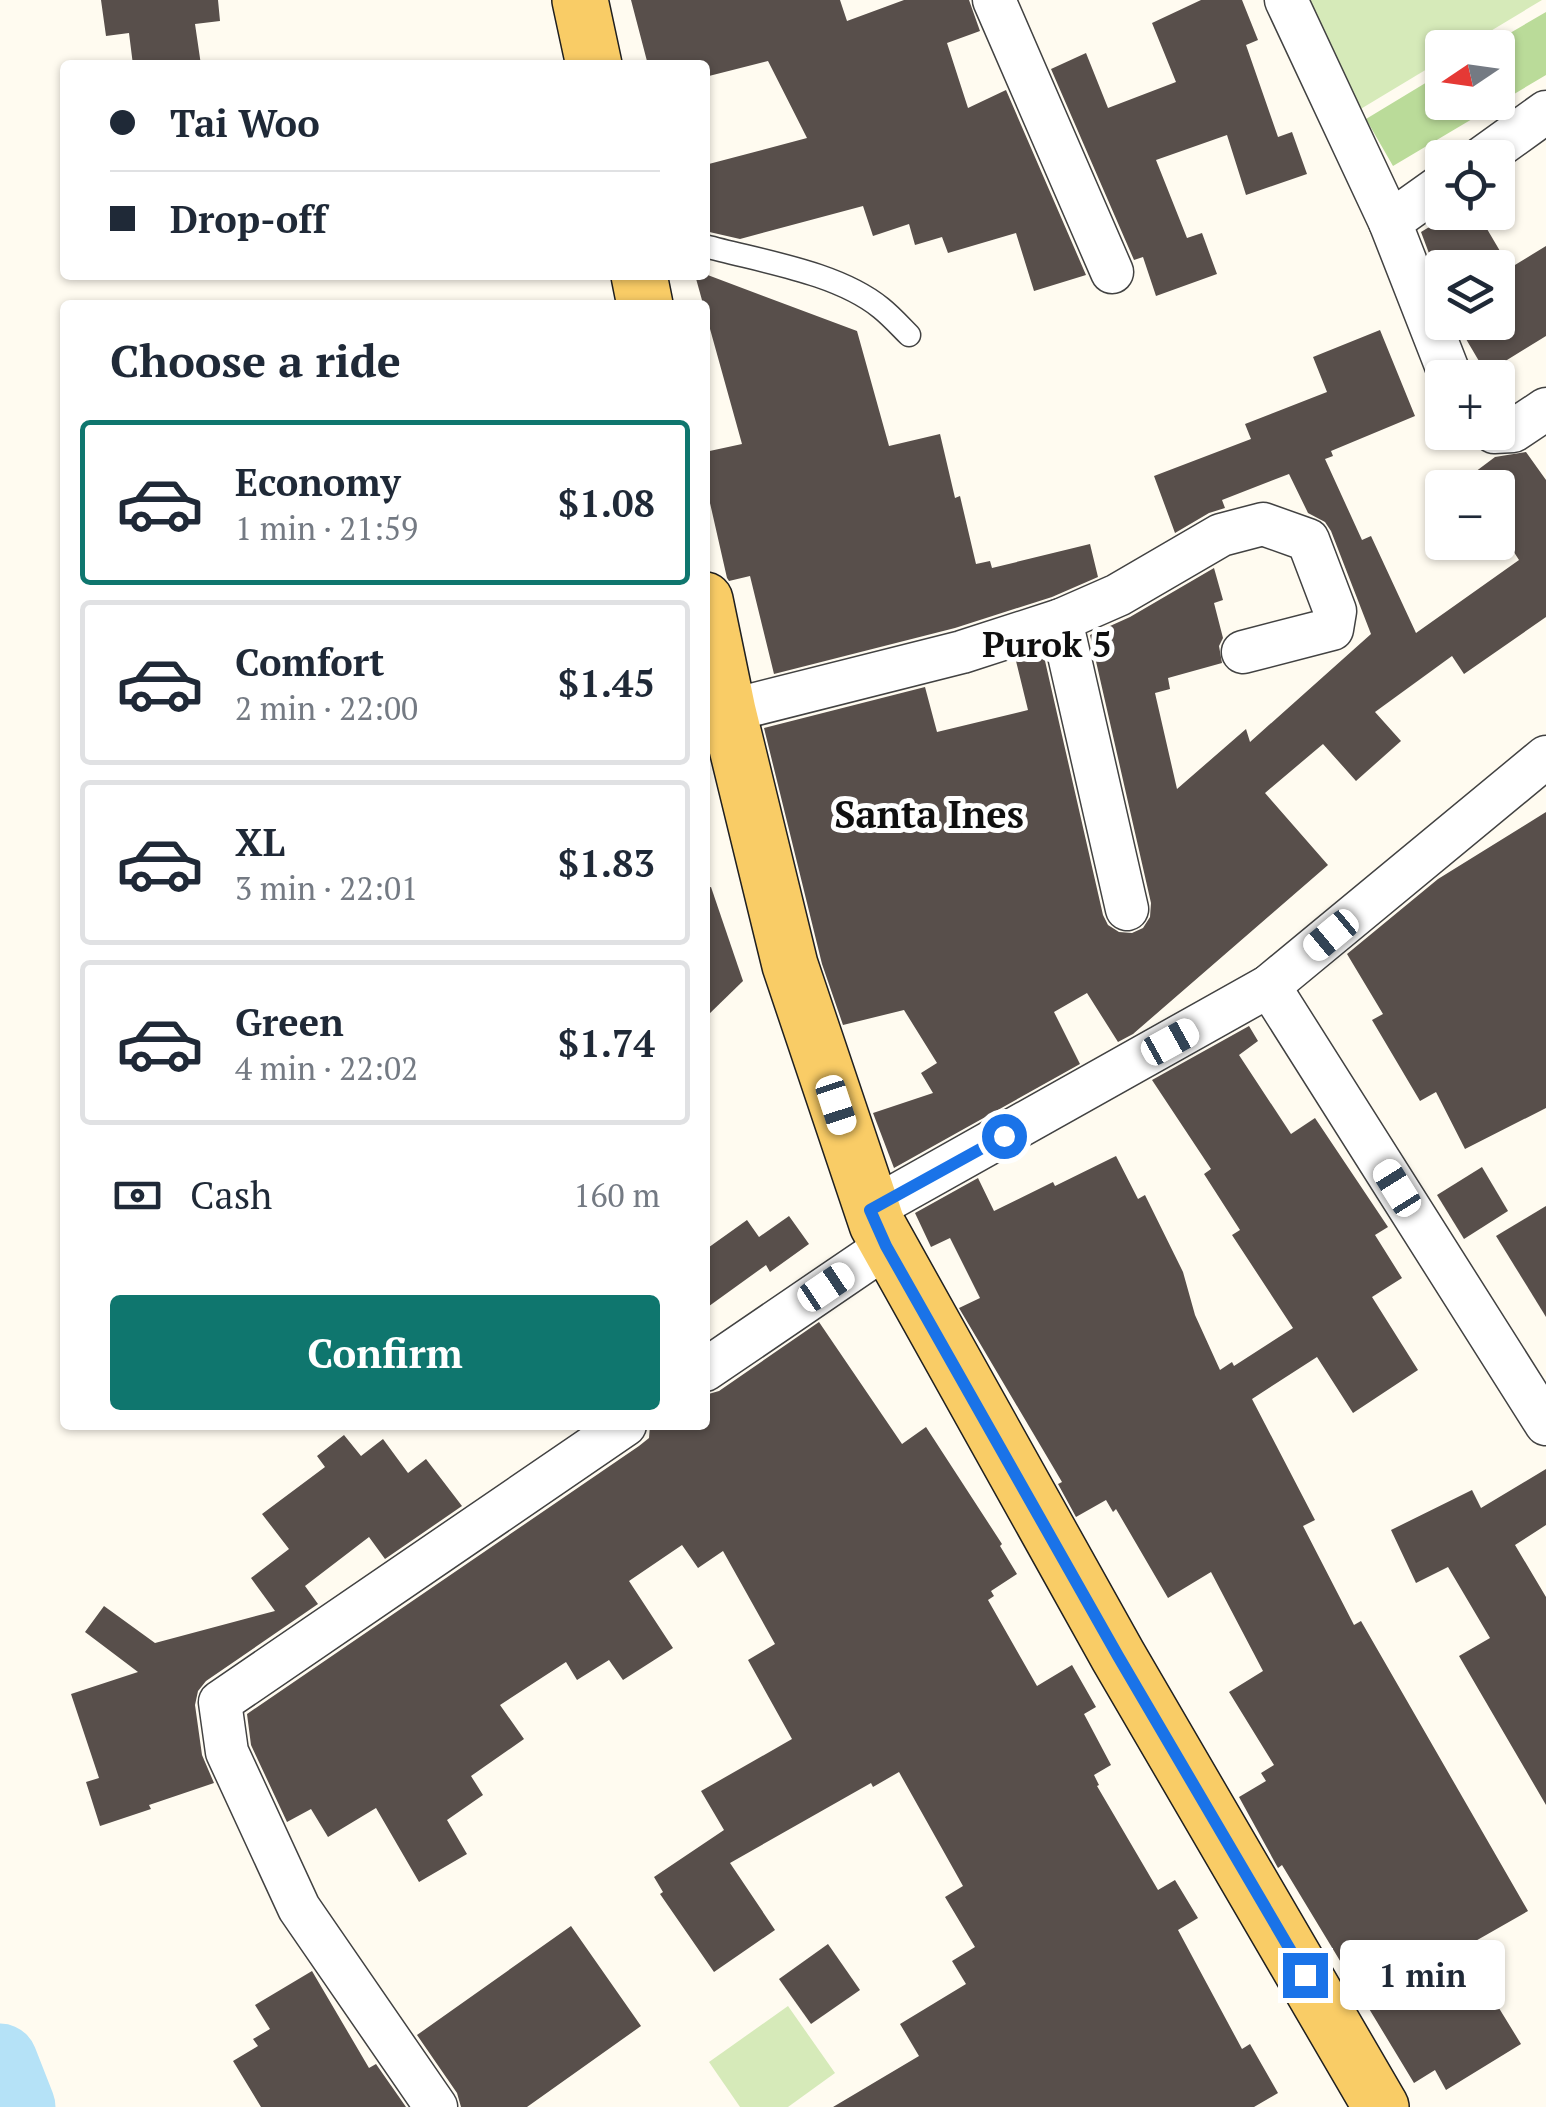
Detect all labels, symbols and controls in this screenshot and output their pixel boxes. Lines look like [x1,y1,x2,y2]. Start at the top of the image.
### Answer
north arrow [1425,30,1515,120]
map controls [1425,30,1515,560]
text: Tai Woo [170,98,320,148]
button: locate [1425,140,1515,230]
text: Drop-off [170,194,327,244]
button: layers [1425,250,1515,340]
text: Choose a ride [110,330,401,390]
button: + [1425,360,1515,450]
text: Economy [235,457,401,507]
icon: car [115,458,205,548]
button: − [1425,470,1515,560]
text: $1.08 [558,478,655,528]
text: 1 min · 21:59 [235,507,418,549]
district label: Purok 5 [982,621,1112,667]
text: Comfort [235,637,384,687]
icon: car [115,638,205,728]
text: $1.45 [558,658,655,708]
text: 2 min · 22:00 [235,687,418,729]
district label: Santa Ines [834,789,1024,839]
text: XL [235,817,285,867]
icon: car [115,818,205,908]
text: $1.83 [558,838,655,888]
text: 3 min · 22:01 [235,867,418,909]
car [1298,904,1364,966]
text: Green [235,997,344,1047]
icon: car [115,998,205,1088]
car [1136,1014,1204,1070]
text: $1.74 [558,1018,655,1068]
text: 4 min · 22:02 [235,1047,418,1089]
car [812,1072,860,1138]
route start [982,1114,1027,1159]
car [1368,1155,1426,1221]
icon: cash [110,1168,165,1223]
text: Cash [190,1170,272,1220]
text: 160 m [573,1174,660,1216]
car [793,1258,859,1316]
button: Confirm [110,1295,660,1410]
callout: 1 min [1340,1940,1505,2010]
route end [1283,1953,1328,1998]
text: 1 min [1379,1954,1466,1996]

